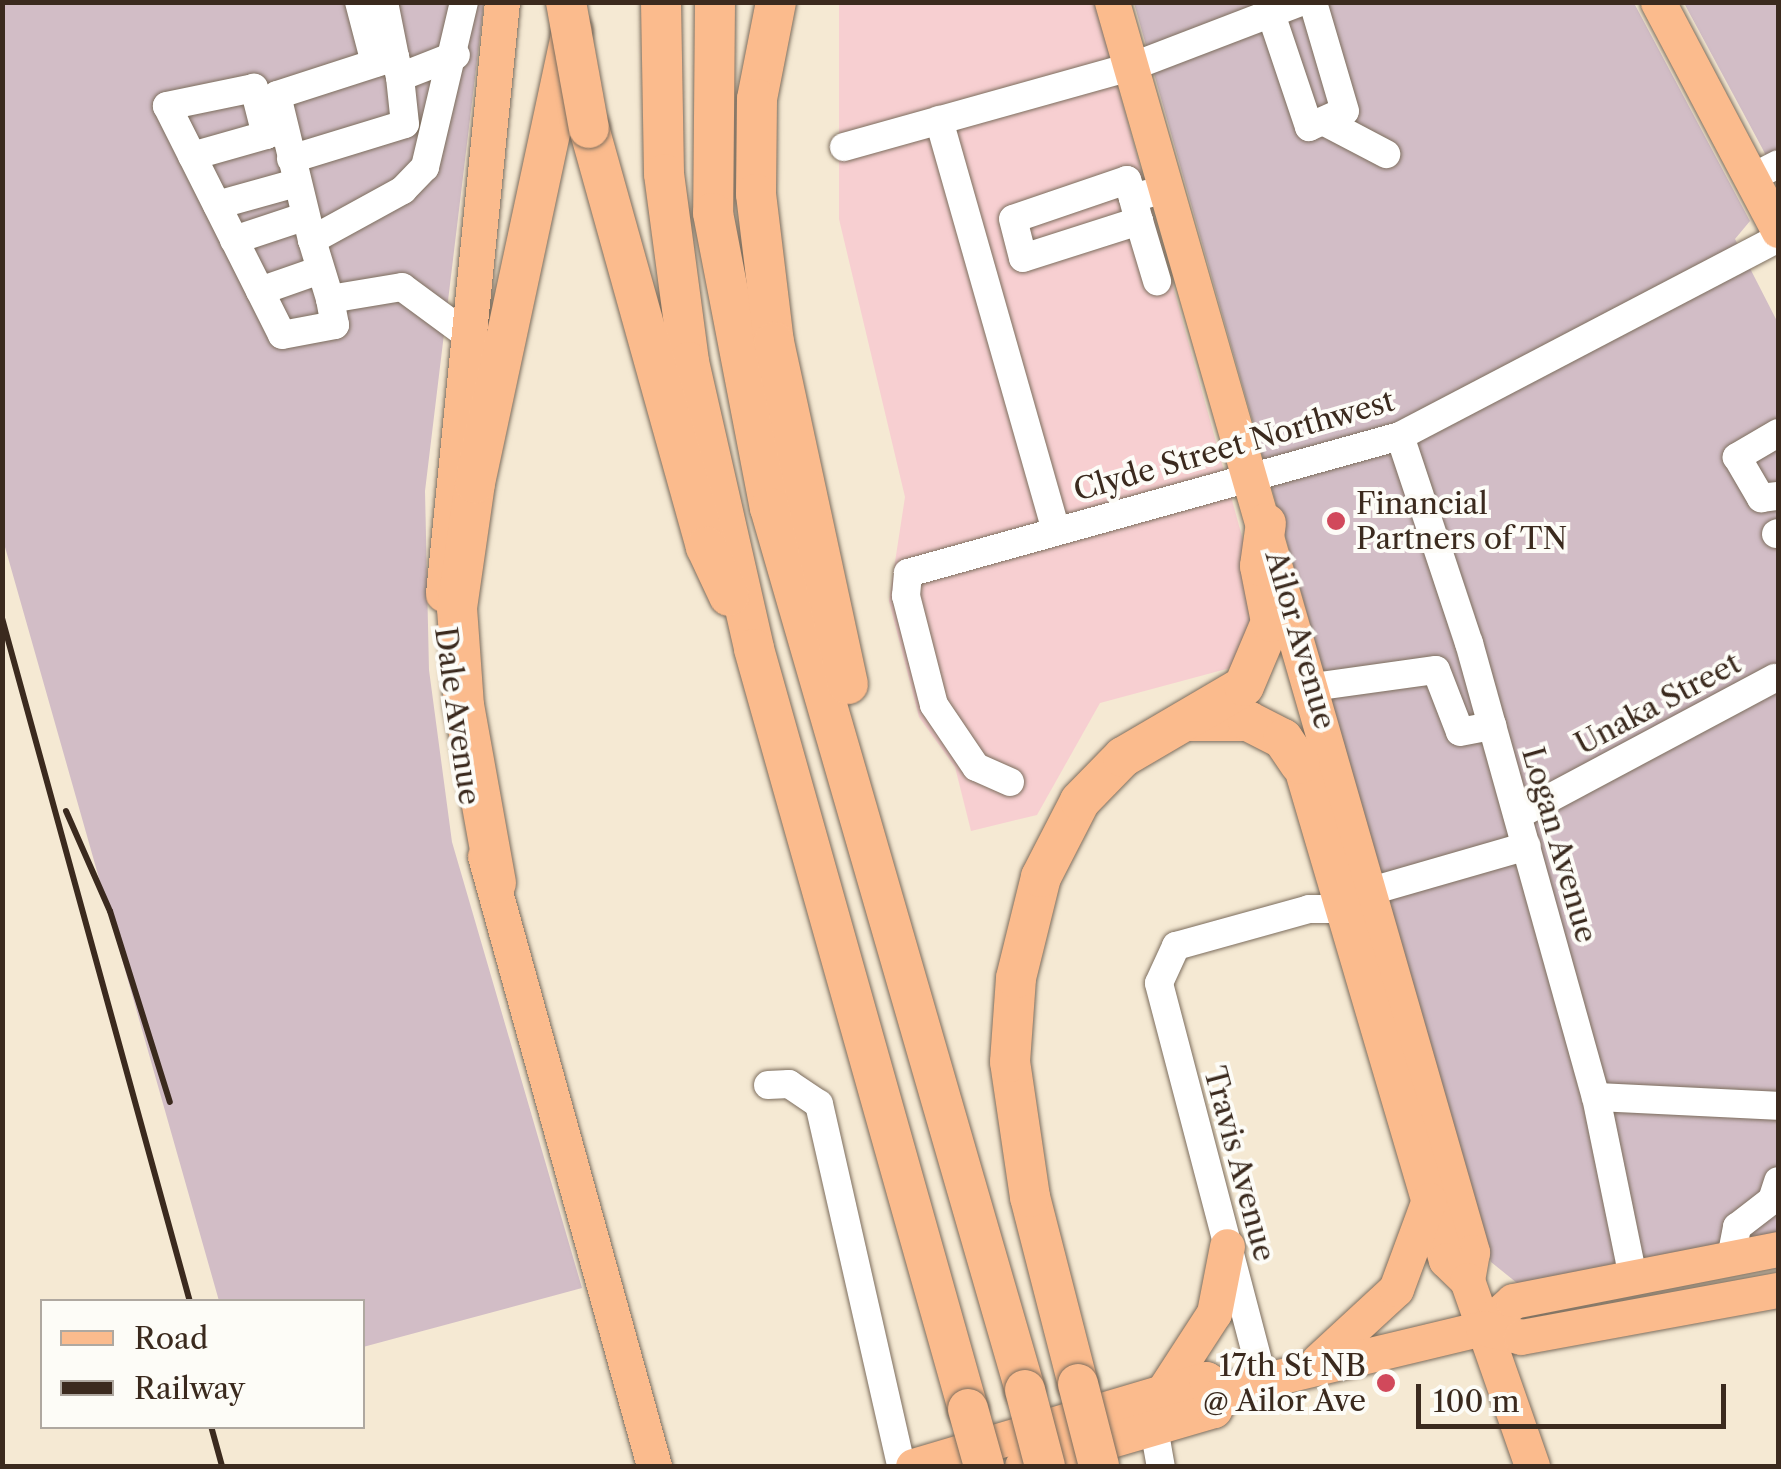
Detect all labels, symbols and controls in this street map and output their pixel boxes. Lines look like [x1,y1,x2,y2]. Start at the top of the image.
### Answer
street label: Clyde Street Northwest [1070,383,1398,509]
place label: Financial Partners of TN [1356,486,1568,556]
marker: Financial Partners of TN [1325,510,1347,532]
street label: Ailor Avenue [1257,546,1343,734]
street label: Dale Avenue [427,624,487,808]
street label: Unaka Street [1569,645,1747,763]
street label: Logan Avenue [1514,742,1604,948]
street label: Travis Avenue [1196,1062,1282,1266]
legend [40,1299,365,1429]
text: Road [134,1320,208,1357]
place label: 17th St NB @ Ailor Ave [1200,1348,1366,1418]
scale bar [1421,1364,1731,1426]
text: Railway [134,1370,245,1407]
marker: 17th St NB @ Ailor Ave [1375,1372,1397,1394]
text: 100 m [1433,1383,1520,1420]

